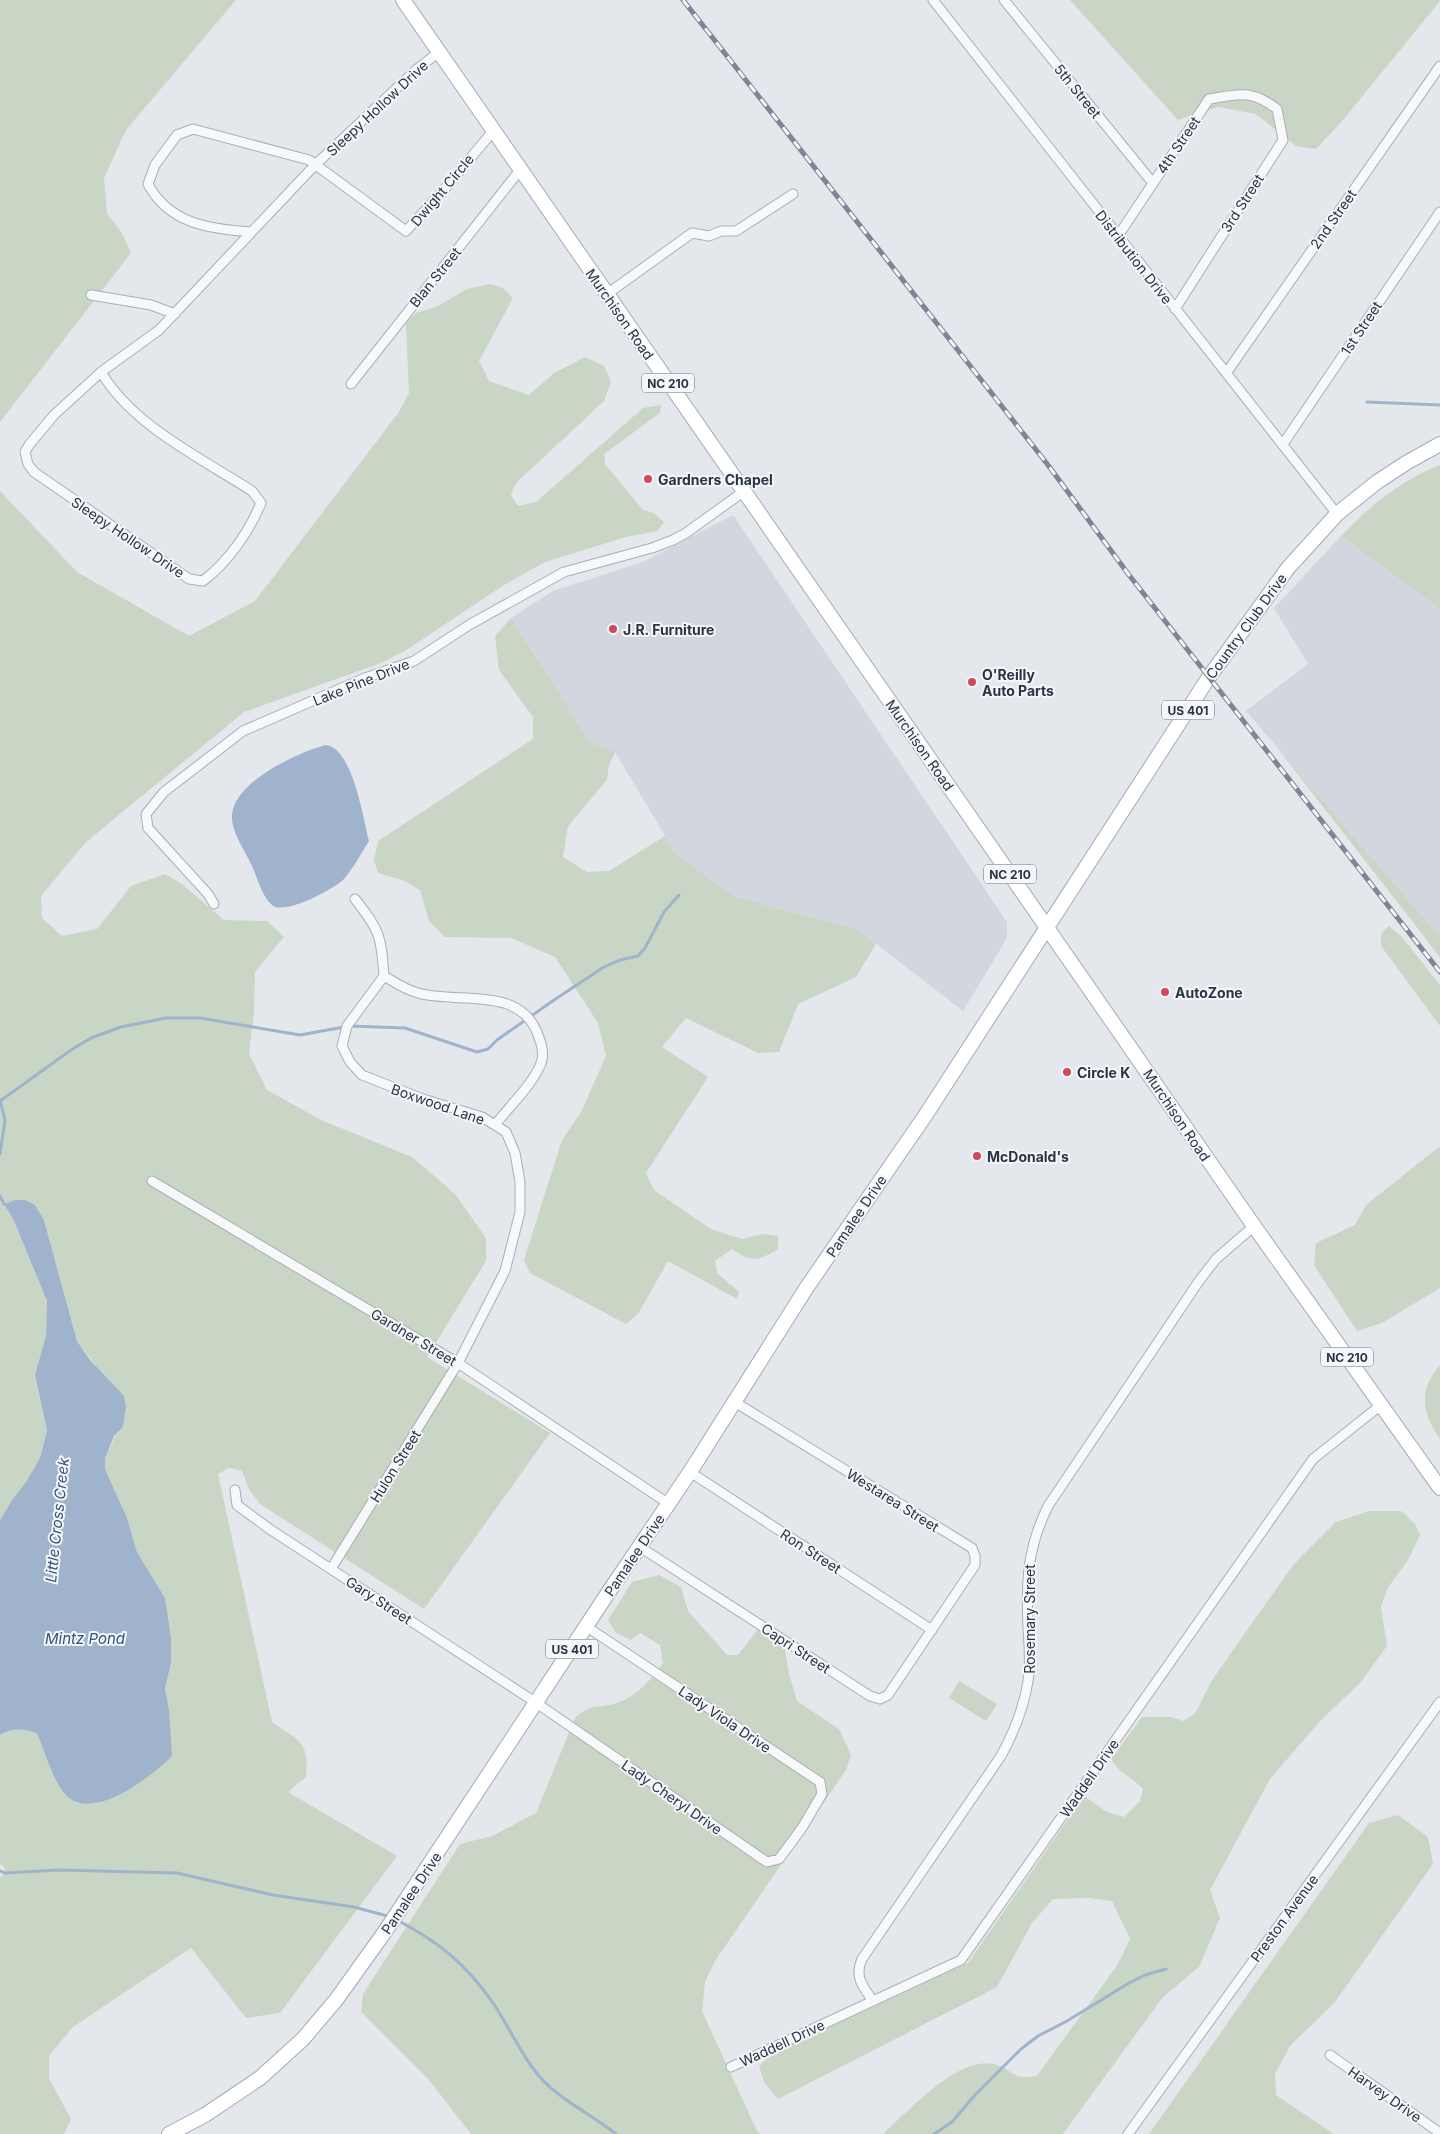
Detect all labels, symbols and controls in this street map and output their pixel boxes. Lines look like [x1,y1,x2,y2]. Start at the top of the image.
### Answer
street label: Sleepy Hollow Drive [323,57,431,159]
street label: 5th Street [1051,60,1105,122]
street label: 4th Street [1153,113,1204,177]
street label: Dwight Circle [407,151,477,229]
street label: 3rd Street [1217,170,1267,235]
street label: 2nd Street [1306,186,1360,252]
street label: Distribution Drive [1092,207,1176,307]
street label: Blan Street [406,243,465,310]
street label: Murchison Road [582,265,658,363]
street label: 1st Street [1337,298,1385,358]
road number: NC 210 [642,373,694,392]
place label: Gardners Chapel [658,471,773,488]
marker: Gardners Chapel [642,473,654,485]
street label: Sleepy Hollow Drive [68,493,188,581]
street label: Country Club Drive [1202,570,1290,682]
place label: J.R. Furniture [623,621,714,638]
marker: J.R. Furniture [607,623,619,635]
street label: Lake Pine Drive [310,655,412,709]
place label: O'Reilly Auto Parts [982,666,1054,699]
marker: O'Reilly Auto Parts [966,676,978,688]
street label: Murchison Road [882,696,958,794]
road number: US 401 [1162,700,1214,720]
road number: NC 210 [984,864,1036,884]
place label: AutoZone [1175,984,1243,1001]
marker: AutoZone [1159,986,1171,998]
place label: Circle K [1077,1064,1130,1081]
marker: Circle K [1061,1066,1073,1078]
street label: Murchison Road [1140,1066,1214,1164]
street label: Boxwood Lane [389,1080,487,1128]
place label: McDonald's [987,1148,1069,1165]
marker: McDonald's [971,1150,983,1162]
street label: Pamalee Drive [822,1172,890,1260]
street label: Gardner Street [368,1305,460,1369]
road number: NC 210 [1321,1348,1373,1366]
street label: Hulon Street [366,1426,424,1505]
water label: Little Cross Creek [41,1456,73,1583]
street label: Westarea Street [844,1465,943,1535]
street label: Pamalee Drive [600,1511,668,1599]
street label: Ron Street [777,1525,845,1577]
street label: Rosemary Street [1021,1564,1038,1674]
street label: Gary Street [343,1572,415,1628]
street label: Capri Street [758,1619,834,1677]
water label: Mintz Pond [45,1629,126,1648]
road number: US 401 [546,1640,598,1658]
street label: Lady Viola Drive [676,1682,774,1756]
street label: Waddell Drive [1056,1736,1122,1820]
street label: Lady Cheryl Drive [619,1756,725,1838]
street label: Pamalee Drive [377,1849,445,1937]
street label: Preston Avenue [1247,1871,1321,1965]
street label: Waddell Drive [737,2016,827,2070]
street label: Harvey Drive [1345,2062,1425,2126]

